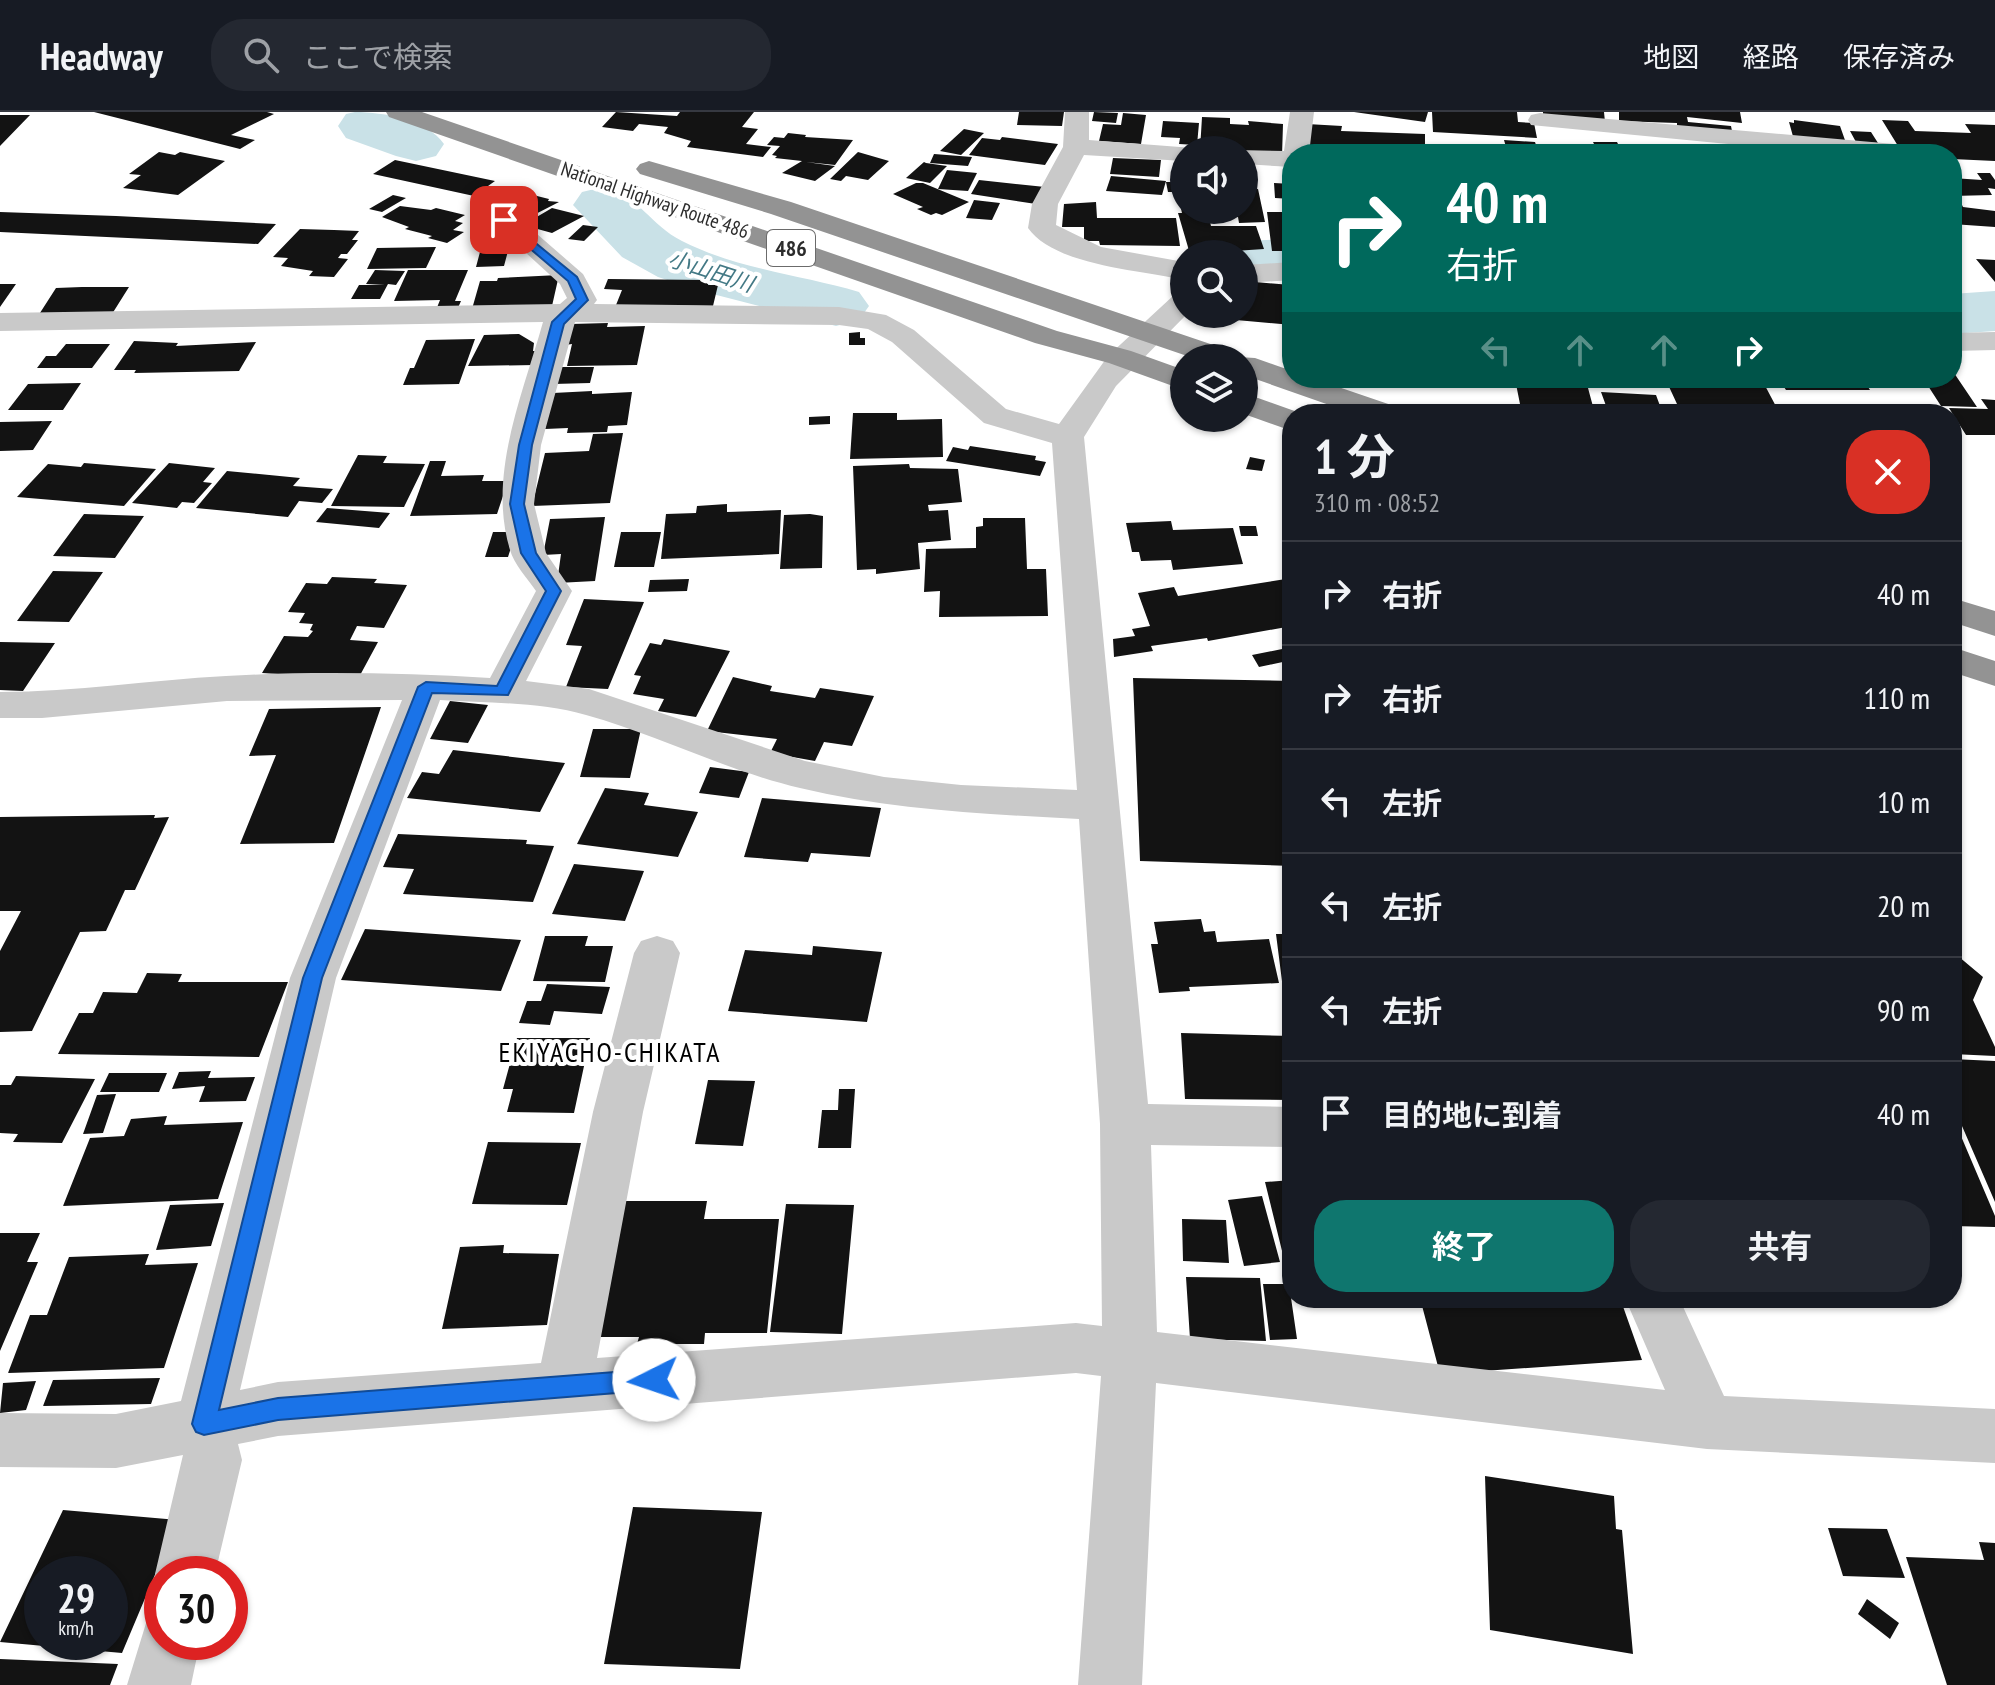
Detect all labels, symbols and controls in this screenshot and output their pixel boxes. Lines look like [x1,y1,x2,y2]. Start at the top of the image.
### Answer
search box [211,19,771,91]
text: Headway [40,31,163,80]
icon: search [239,33,283,77]
text: ここで検索 [303,37,453,76]
text: 地図 [1643,38,1699,75]
text: 経路 [1743,38,1799,75]
text: 保存済み [1843,38,1955,75]
map controls [1170,136,1258,432]
button: sound [1170,136,1258,224]
street label: National Highway Route 486 [557,156,753,244]
text: 40 m [1446,166,1548,238]
icon: right [1314,176,1418,280]
pin [470,186,538,254]
icon: arrive [482,198,526,242]
road number: 486 [767,230,815,266]
button: search [1170,240,1258,328]
text: 右折 [1446,241,1518,288]
water label: 小山田川 [665,244,759,299]
icon: left [1474,328,1518,372]
icon: ahead [1558,328,1602,372]
icon: ahead [1642,328,1686,372]
icon: right [1726,328,1770,372]
button: layers [1170,344,1258,432]
text: 1 分 [1314,425,1395,487]
button: close [1846,430,1930,514]
text: 310 m · 08:52 [1314,486,1440,519]
icon: right [1314,571,1358,615]
text: 40 m [1877,574,1930,613]
text: 右折 [1382,575,1442,614]
icon: right [1314,675,1358,719]
text: 110 m [1864,678,1930,717]
text: 右折 [1382,679,1442,718]
icon: left [1314,779,1358,823]
text: 10 m [1877,782,1930,821]
text: 左折 [1382,783,1442,822]
icon: left [1314,883,1358,927]
text: 20 m [1877,886,1930,925]
text: 左折 [1382,887,1442,926]
icon: left [1314,987,1358,1031]
text: 90 m [1877,990,1930,1029]
text: 左折 [1382,991,1442,1030]
district label: EKIYACHO-CHIKATA [499,1033,721,1070]
icon: arrive [1314,1091,1358,1135]
text: 40 m [1877,1094,1930,1133]
text: 目的地に到着 [1382,1095,1562,1134]
button: 終了 [1314,1200,1614,1292]
button: 共有 [1630,1200,1930,1292]
position arrow [612,1338,696,1422]
speed limit sign: 30 [144,1556,248,1660]
text: 29 [57,1572,95,1624]
text: km/h [58,1615,94,1641]

